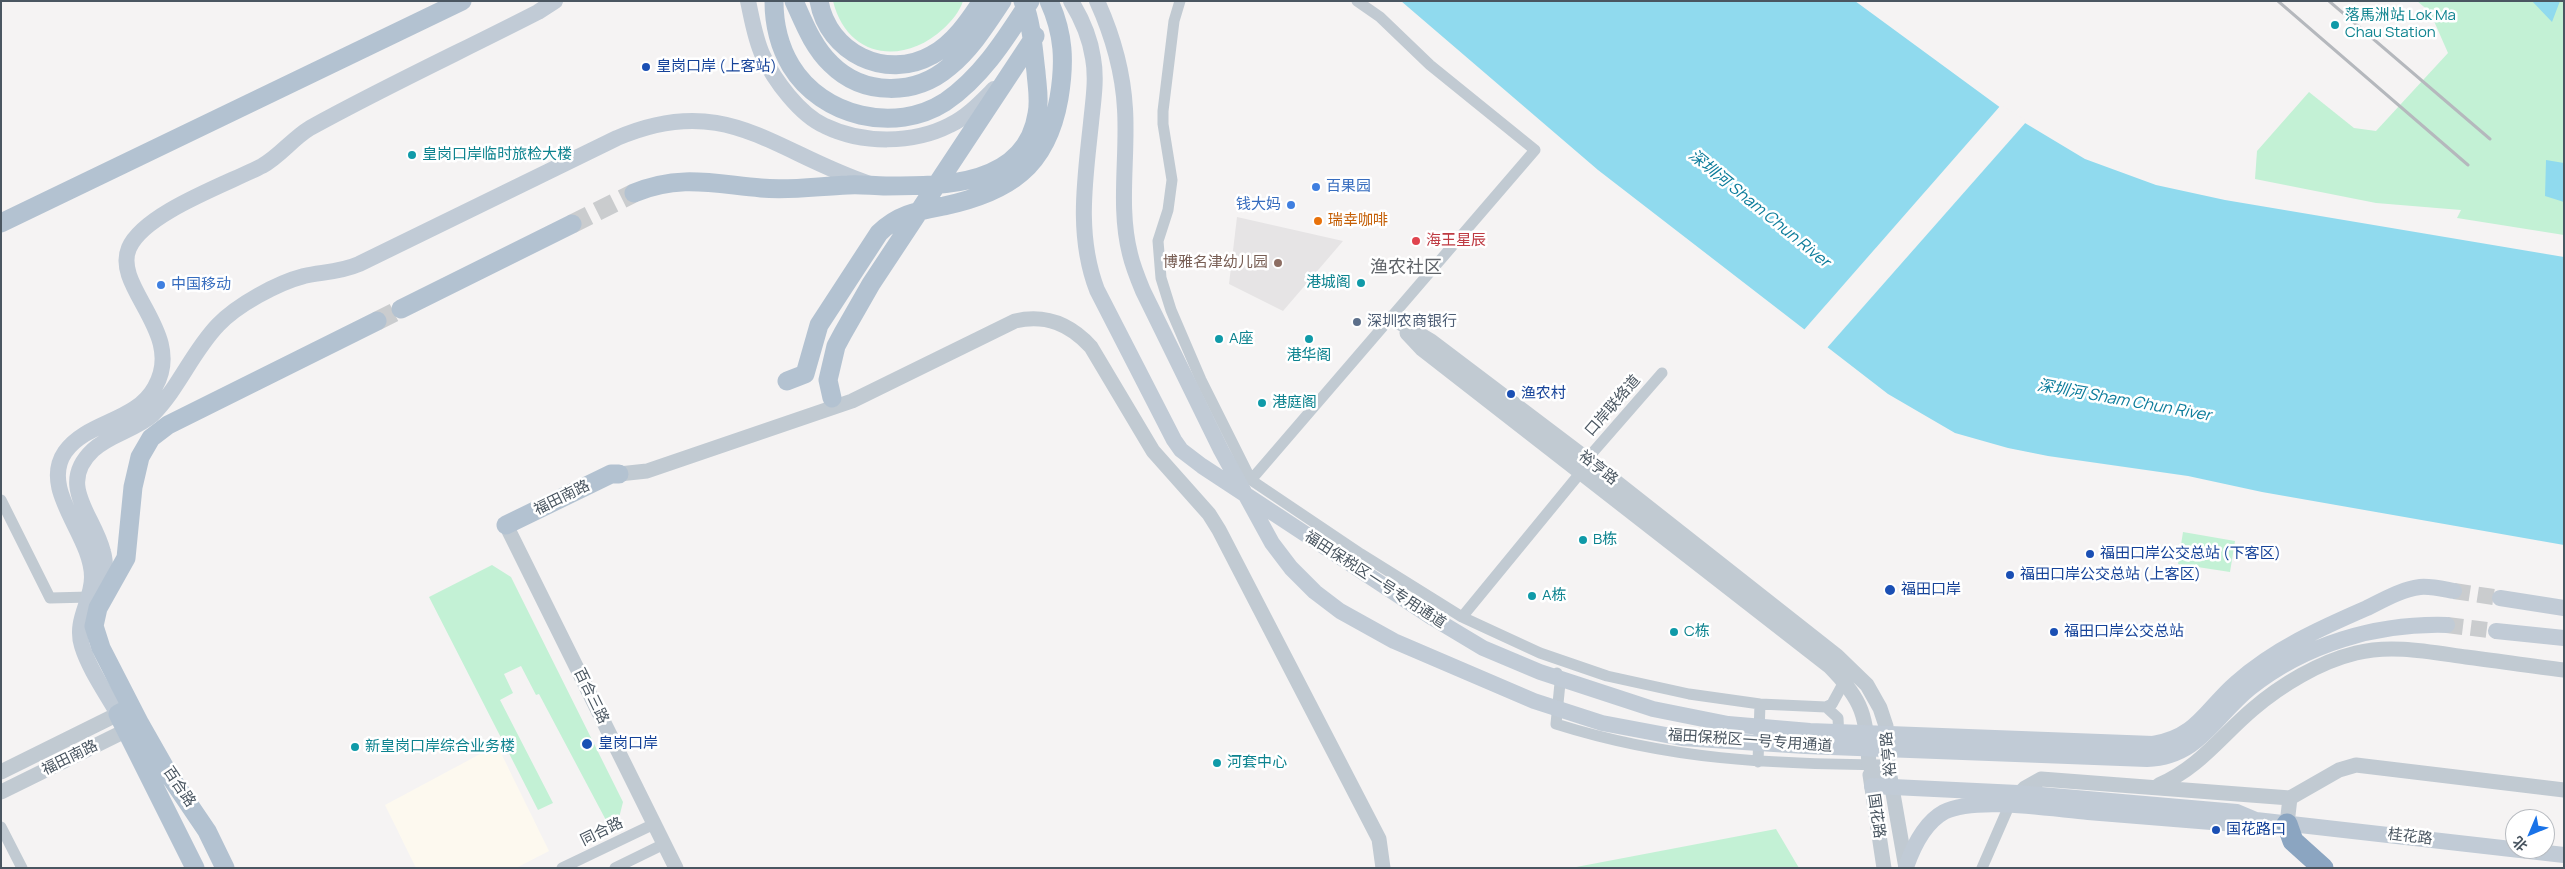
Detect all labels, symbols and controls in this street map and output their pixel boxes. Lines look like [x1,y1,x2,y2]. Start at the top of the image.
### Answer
place label: 落馬洲站 Lok Ma Chau Station [2345,7,2456,42]
marker: 落馬洲站 Lok Ma Chau Station [2329,19,2341,31]
place label: 皇岗口岸 (上客站) [656,58,777,76]
marker: 皇岗口岸 (上客站) [640,61,652,73]
place label: 皇岗口岸临时旅检大楼 [422,146,572,164]
water label: 深圳河 Sham Chun River [1685,146,1833,272]
marker: 皇岗口岸临时旅检大楼 [406,149,418,161]
place label: 百果园 [1326,178,1371,196]
marker: 百果园 [1310,181,1322,193]
place label: 钱大妈 [1236,196,1281,214]
marker: 钱大妈 [1285,199,1297,211]
place label: 瑞幸咖啡 [1328,212,1388,230]
marker: 瑞幸咖啡 [1312,215,1324,227]
place label: 海王星辰 [1426,232,1486,250]
marker: 海王星辰 [1410,235,1422,247]
place label: 博雅名津幼儿园 [1163,254,1268,272]
marker: 博雅名津幼儿园 [1272,257,1284,269]
district label: 渔农社区 [1370,257,1442,279]
place label: 港城阁 [1306,274,1351,292]
place label: 中国移动 [171,276,231,294]
marker: 港城阁 [1355,277,1367,289]
marker: 中国移动 [155,279,167,291]
place label: 深圳农商银行 [1367,313,1457,331]
marker: 深圳农商银行 [1351,316,1363,328]
place label: A座 [1229,330,1254,348]
marker: A座 [1213,333,1225,345]
marker: 港华阁 [1303,333,1315,345]
place label: 港华阁 [1287,347,1331,365]
street label: 口岸联络道 [1582,372,1644,440]
water label: 深圳河 Sham Chun River [2036,376,2212,426]
place label: 渔农村 [1521,385,1566,403]
marker: 渔农村 [1505,388,1517,400]
place label: 港庭阁 [1272,394,1317,412]
marker: 港庭阁 [1256,397,1268,409]
street label: 裕亨路 [1575,447,1621,489]
street label: 福田南路 [531,477,593,519]
street label: 福田保税区一号专用通道 [1301,528,1449,632]
place label: B栋 [1593,531,1617,549]
marker: B栋 [1577,534,1589,546]
place label: 福田口岸公交总站 (下客区) [2100,545,2281,563]
marker: 福田口岸公交总站 (下客区) [2084,548,2096,560]
place label: 福田口岸公交总站 (上客区) [2020,566,2201,584]
marker: 福田口岸公交总站 (上客区) [2004,569,2016,581]
place label: 福田口岸 [1901,581,1961,599]
marker: 福田口岸 [1883,583,1897,597]
place label: A栋 [1542,587,1567,605]
marker: A栋 [1526,590,1538,602]
place label: C栋 [1684,623,1710,641]
place label: 福田口岸公交总站 [2064,623,2184,641]
marker: C栋 [1668,626,1680,638]
marker: 福田口岸公交总站 [2048,626,2060,638]
street label: 百合三路 [570,665,612,727]
street label: 福田保税区一号专用通道 [1667,726,1833,756]
street label: 裕亨路 [1878,731,1900,777]
place label: 皇岗口岸 [598,735,658,753]
street label: 福田南路 [39,737,101,779]
marker: 皇岗口岸 [580,737,594,751]
place label: 新皇岗口岸综合业务楼 [365,738,515,756]
marker: 新皇岗口岸综合业务楼 [349,741,361,753]
place label: 河套中心 [1227,754,1287,772]
marker: 河套中心 [1211,757,1223,769]
street label: 百合路 [159,763,199,811]
street label: 国花路 [1864,792,1888,840]
north arrow [2505,809,2555,859]
street label: 同合路 [578,814,626,850]
place label: 国花路口 [2226,821,2286,839]
marker: 国花路口 [2210,824,2222,836]
street label: 桂花路 [2387,825,2433,849]
text: 北 [2508,833,2531,856]

